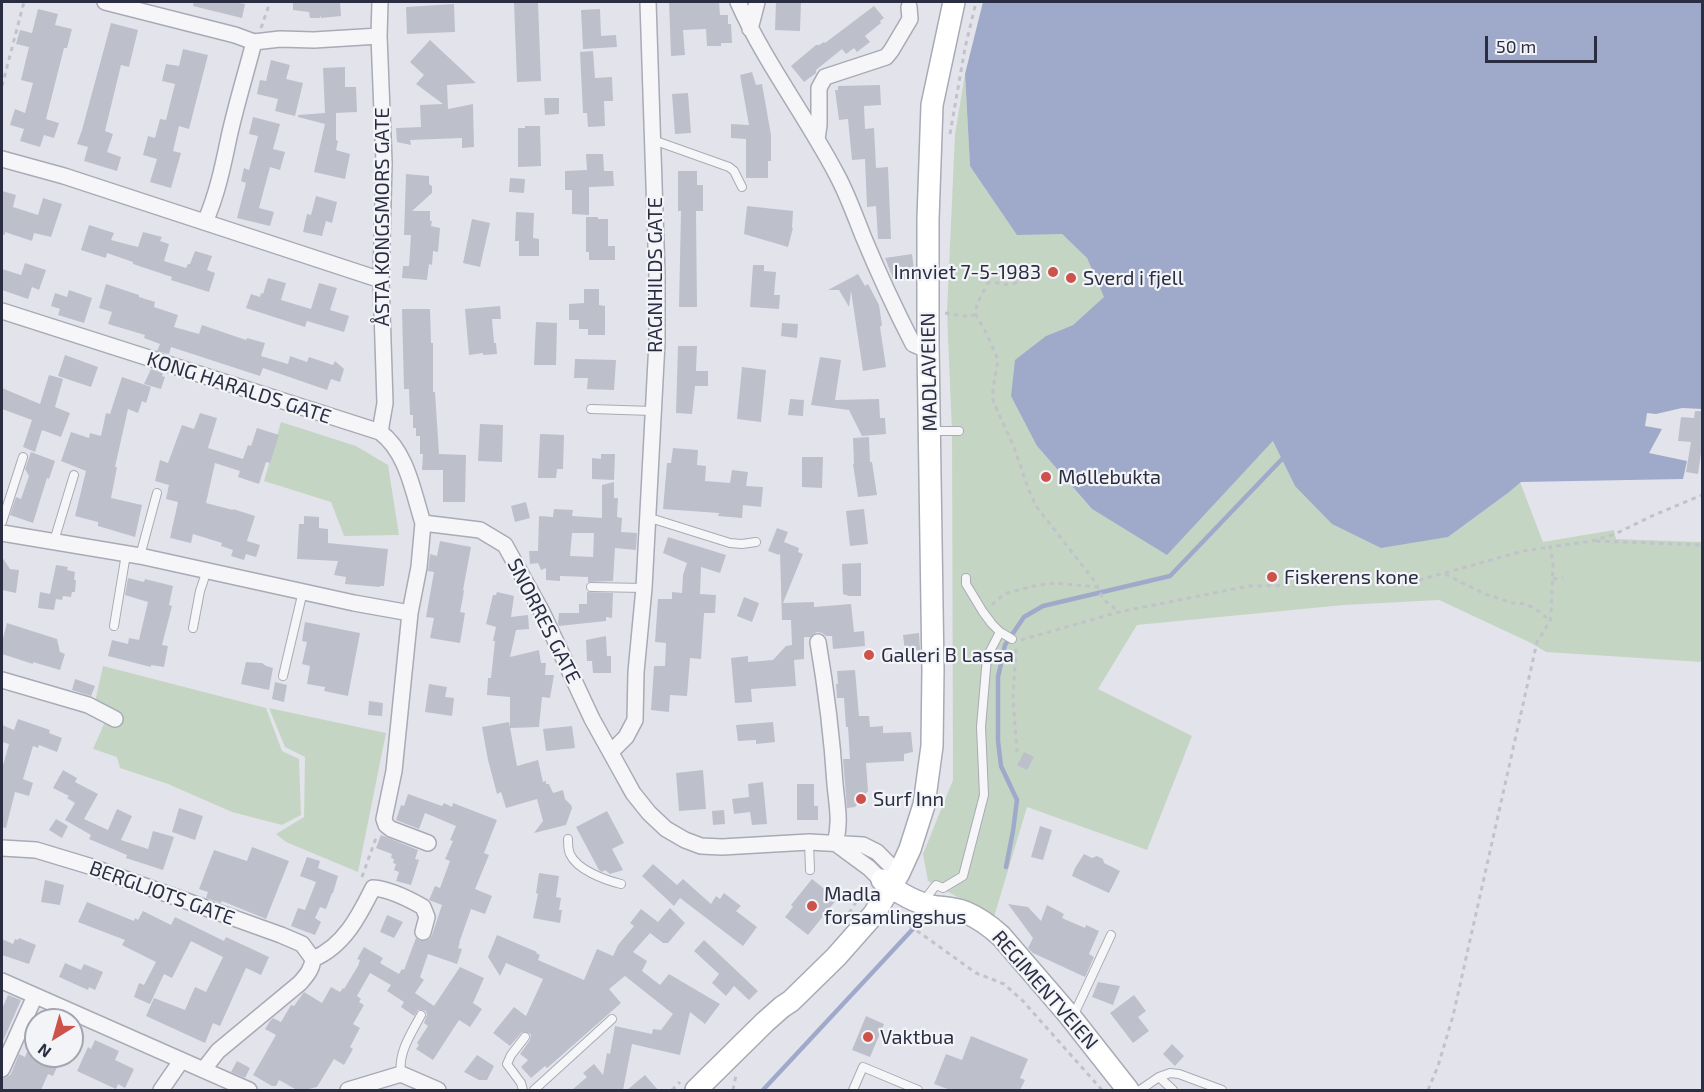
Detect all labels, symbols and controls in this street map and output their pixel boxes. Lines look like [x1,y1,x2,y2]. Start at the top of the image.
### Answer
scale bar [1488,24,1600,62]
text: 50 m [1496,35,1536,57]
street label: ÅSTA KONGSMORS GATE [370,107,394,327]
street label: RAGNHILDS GATE [643,197,667,353]
place label: Innviet 7-5-1983 [894,260,1041,284]
marker: Innviet 7-5-1983 [1046,265,1060,279]
place label: Sverd i fjell [1083,266,1184,290]
marker: Sverd i fjell [1064,271,1078,285]
street label: MADLAVEIEN [916,312,942,432]
street label: KONG HARALDS GATE [144,347,334,429]
place label: Møllebukta [1058,465,1161,489]
marker: Møllebukta [1039,470,1053,484]
street label: SNORRES GATE [502,555,586,687]
place label: Fiskerens kone [1284,565,1419,589]
marker: Fiskerens kone [1265,570,1279,584]
place label: Galleri B Lassa [881,643,1014,667]
marker: Galleri B Lassa [862,648,876,662]
place label: Surf Inn [873,787,944,811]
marker: Surf Inn [854,792,868,806]
street label: BERGLJOTS GATE [86,856,238,930]
place label: Madla forsamlingshus [824,882,966,929]
marker: Madla forsamlingshus [805,899,819,913]
street label: REGIMENTVEIEN [987,926,1103,1054]
north arrow [24,1008,84,1068]
place label: Vaktbua [880,1025,954,1049]
marker: Vaktbua [861,1030,875,1044]
text: N [34,1040,54,1062]

